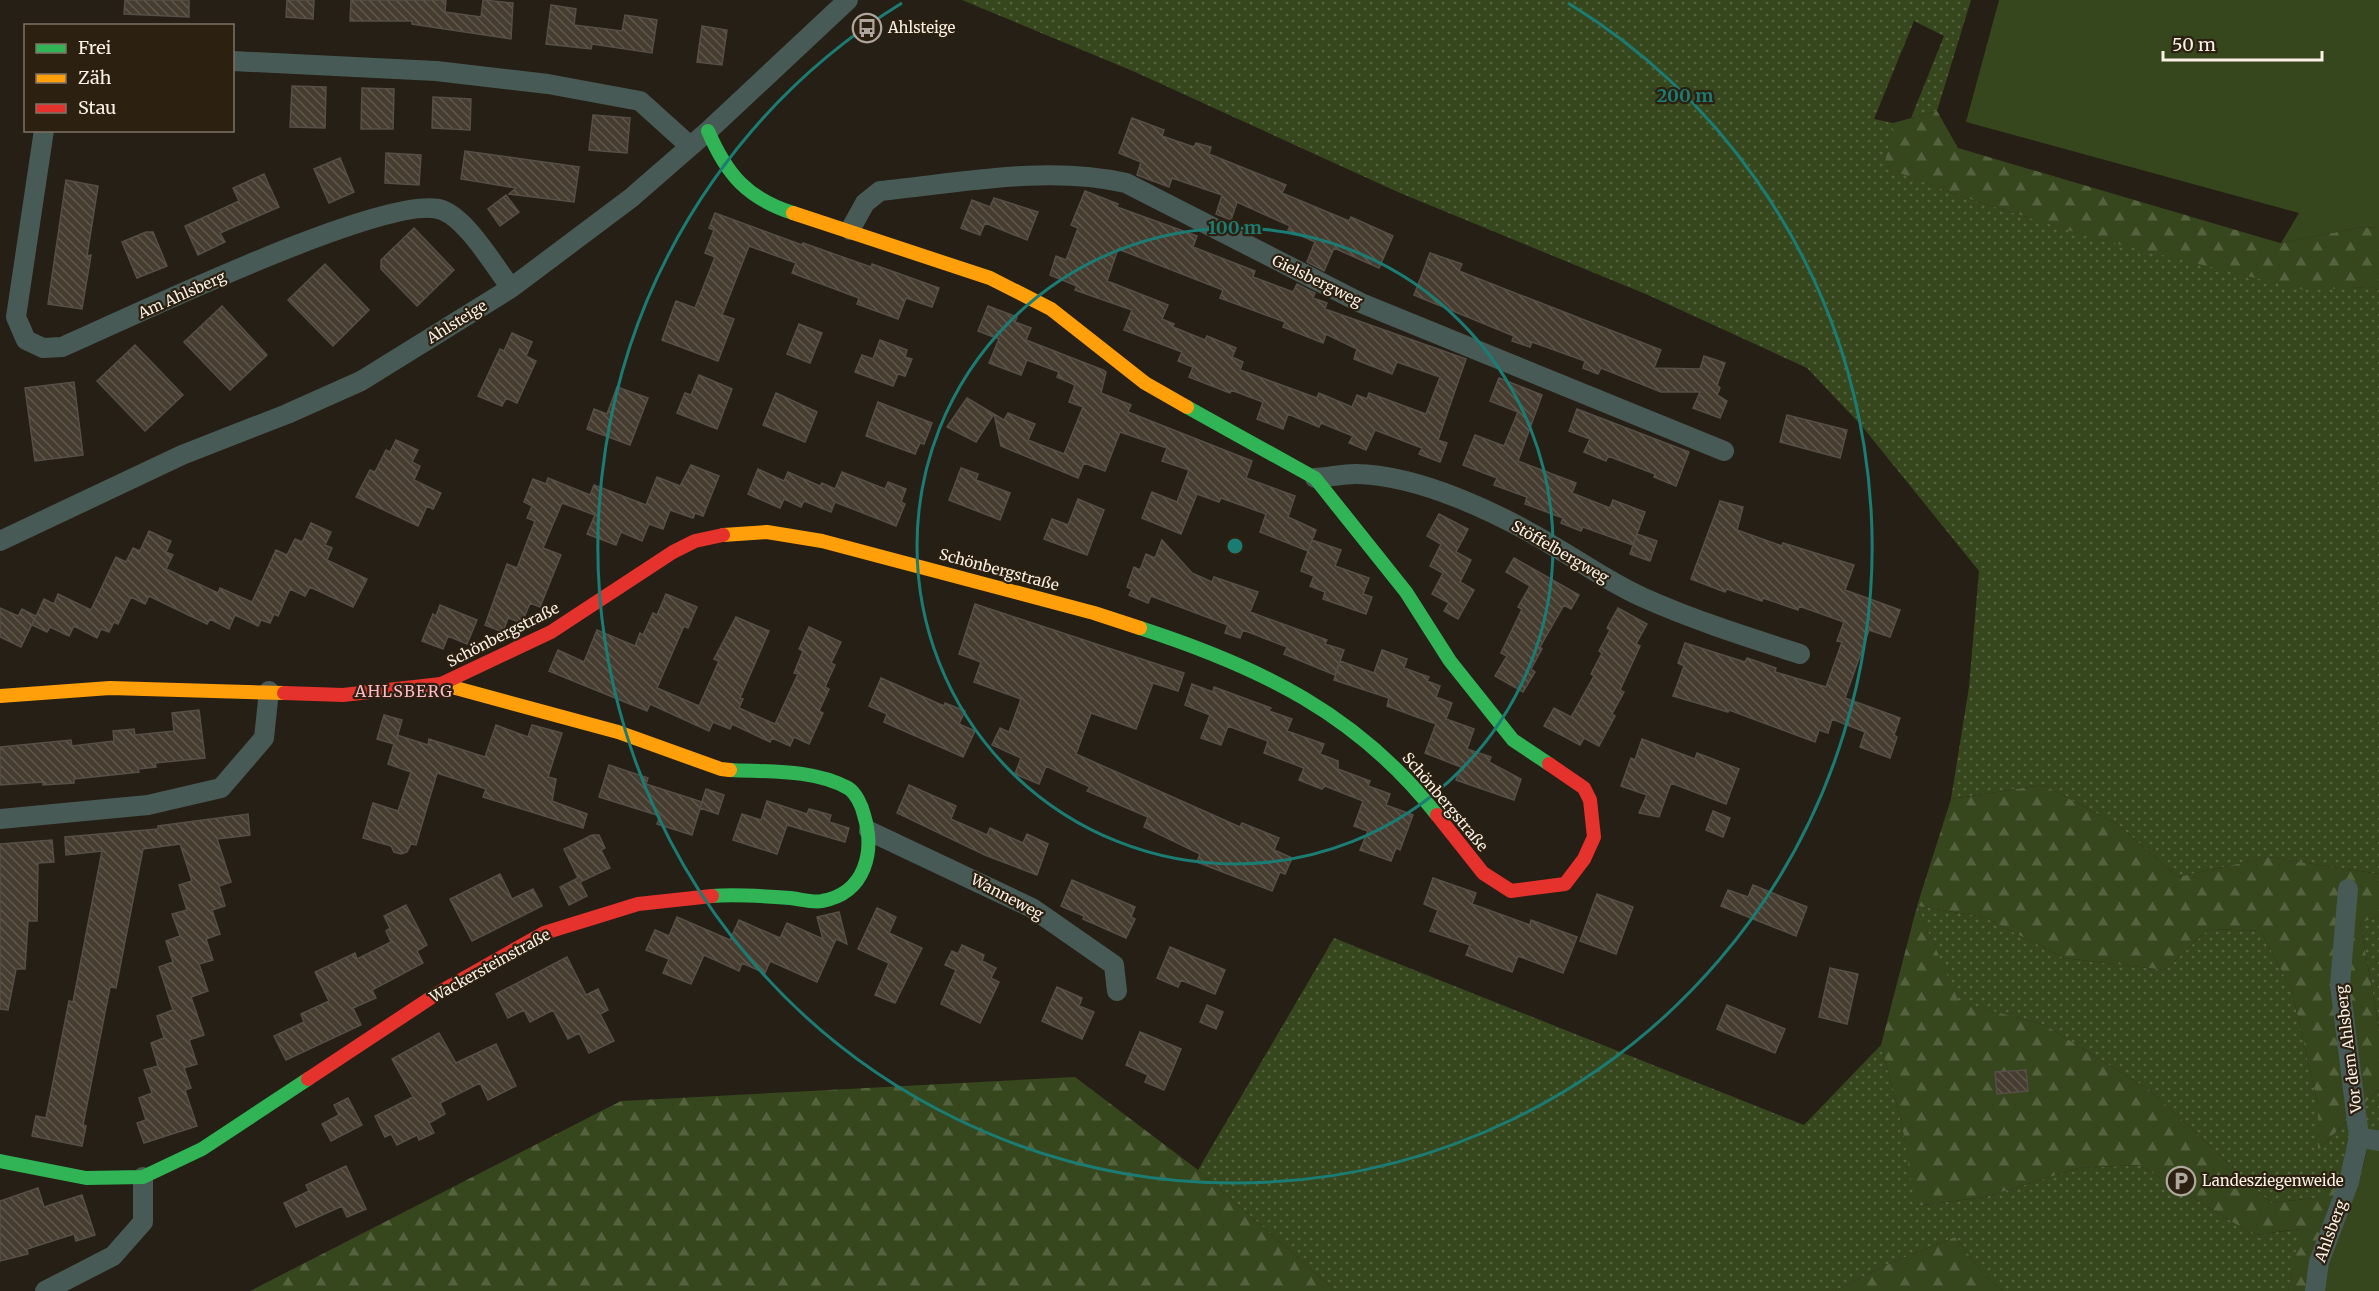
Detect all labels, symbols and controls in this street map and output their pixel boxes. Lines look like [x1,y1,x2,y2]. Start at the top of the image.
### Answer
bus stop icon: Ahlsteige [851,12,883,44]
place label: Ahlsteige [887,18,956,37]
legend [24,24,234,132]
scale bar [2163,24,2322,62]
text: 50 m [2172,33,2216,56]
text: Frei [78,36,112,59]
text: Zäh [78,66,112,89]
text: 200 m [1657,84,1713,107]
text: Stau [78,96,116,119]
text: 100 m [1208,216,1262,239]
street label: Gielsbergweg [1269,251,1365,311]
street label: Am Ahlsberg [134,267,229,323]
street label: Ahlsteige [422,296,490,348]
street label: Stöffelbergweg [1508,516,1612,587]
centre of rings [1225,536,1245,556]
street label: Schönbergstraße [937,544,1061,595]
street label: Schönbergstraße [444,598,562,671]
district label: AHLSBERG [354,681,453,701]
street label: Schönbergstraße [1398,748,1492,855]
street label: Wanneweg [967,869,1047,924]
street label: Wackersteinstraße [425,925,553,1007]
street label: Vor dem Ahlsberg [2331,984,2366,1115]
parking icon: Landesziegenweide [2165,1165,2197,1197]
place label: Landesziegenweide [2202,1171,2344,1190]
street label: Ahlsberg [2310,1197,2351,1266]

